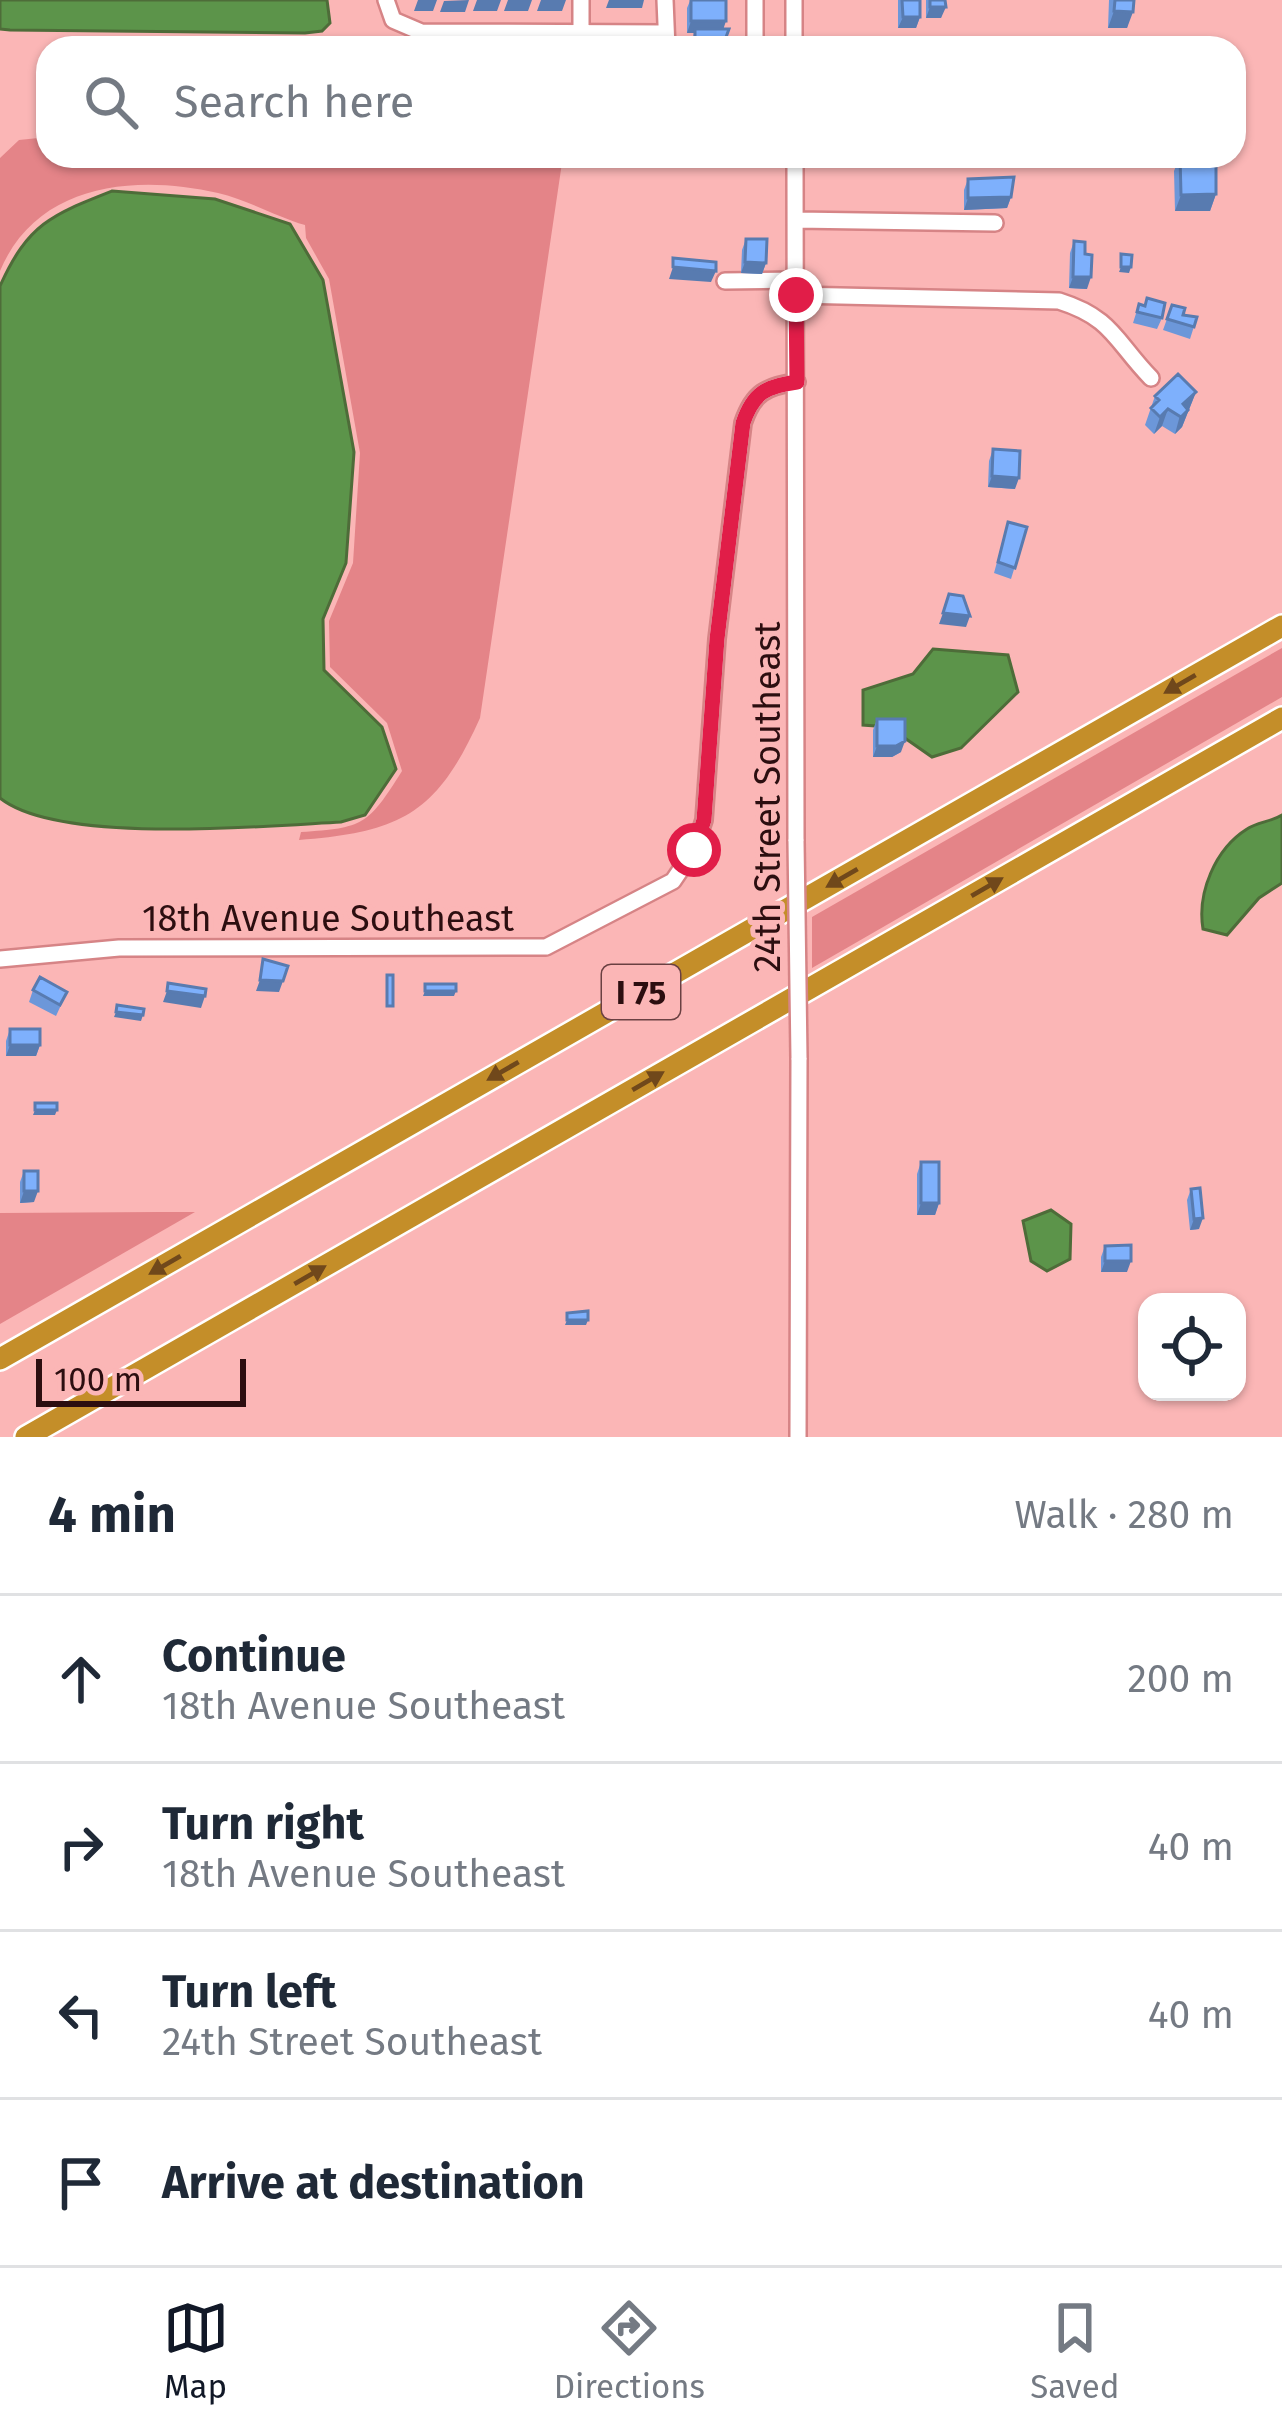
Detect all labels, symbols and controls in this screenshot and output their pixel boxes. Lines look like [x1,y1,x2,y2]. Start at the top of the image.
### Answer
search box [36,36,1246,168]
icon: search [78,69,144,135]
text: Search here [174,75,414,129]
route end [769,268,823,322]
street label: 24th Street Southeast [746,622,790,972]
one-way arrow [1163,673,1198,694]
route start [667,823,721,877]
one-way arrow [825,866,859,887]
one-way arrow [969,877,1004,898]
street label: 18th Avenue Southeast [142,897,514,941]
road number: I 75 [602,965,680,1019]
one-way arrow [486,1060,520,1081]
one-way arrow [631,1071,665,1092]
one-way arrow [148,1253,181,1274]
one-way arrow [293,1265,327,1286]
map controls [1138,1293,1246,1401]
button: locate [1138,1293,1246,1401]
scale bar [36,1353,246,1406]
text: 100 m [54,1360,142,1400]
text: 4 min [48,1484,176,1546]
text: Walk · 280 m [1014,1492,1234,1538]
text: Continue [162,1629,346,1683]
icon: ahead [48,1646,114,1712]
text: 200 m [1127,1656,1234,1702]
text: 18th Avenue Southeast [162,1683,565,1729]
text: Turn right [162,1797,364,1851]
icon: right [48,1814,114,1880]
text: 40 m [1148,1824,1234,1870]
text: 18th Avenue Southeast [162,1851,565,1897]
text: Turn left [162,1965,336,2019]
icon: left [48,1982,114,2048]
text: 40 m [1148,1992,1234,2038]
text: 24th Street Southeast [162,2019,542,2065]
icon: arrive [48,2150,114,2216]
text: Arrive at destination [162,2156,585,2210]
tab: Map [163,2295,229,2407]
tab: Directions [554,2295,705,2407]
tab: Saved [1030,2295,1119,2407]

